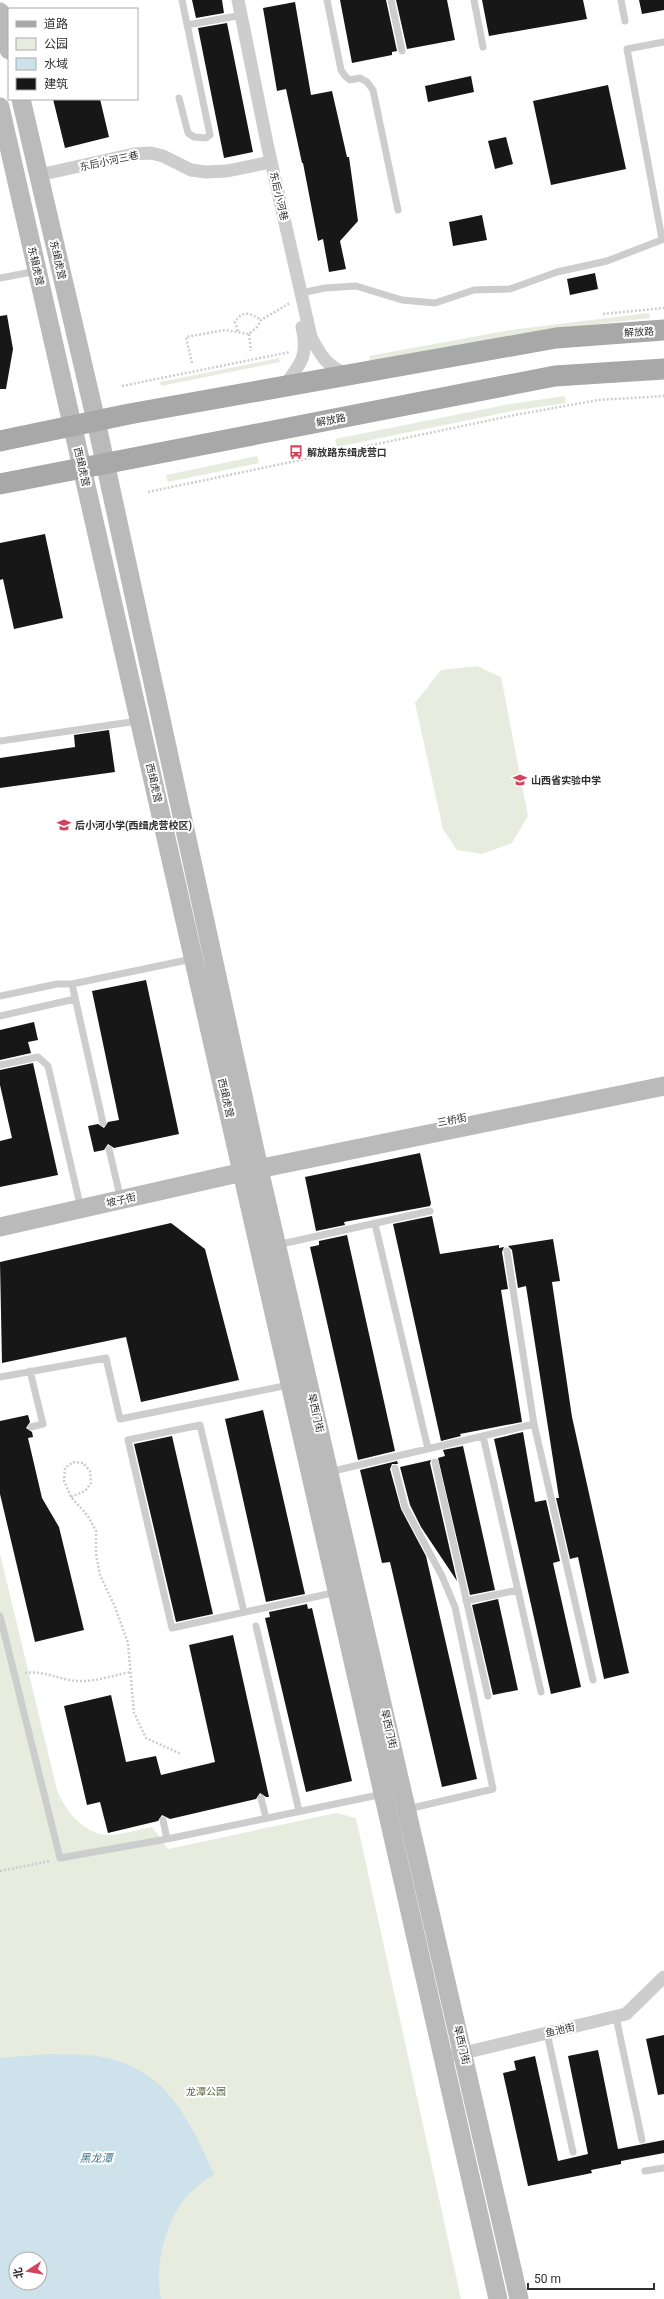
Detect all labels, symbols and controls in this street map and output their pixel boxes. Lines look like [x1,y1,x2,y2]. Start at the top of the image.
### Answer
legend [8,8,138,100]
text: 道路 [44,17,68,31]
text: 公园 [44,37,68,51]
text: 水域 [44,57,68,71]
text: 建筑 [44,77,68,91]
street label: 东后小河三巷 [79,149,139,173]
street label: 东后小河巷 [268,170,290,222]
street label: 东缉虎营 [48,239,68,281]
street label: 东辑虎营 [26,245,46,287]
street label: 解放路 [624,326,654,338]
street label: 解放路 [315,412,347,428]
bus stop icon: 解放路东缉虎营口 [288,444,304,460]
street label: 西缉虎营 [72,446,92,488]
place label: 解放路东缉虎营口 [307,447,387,458]
street label: 西缉虎营 [144,762,164,804]
school or university icon: 山西省实验中学 [512,772,528,788]
place label: 山西省实验中学 [531,775,601,786]
school or university icon: 后小河小学(西缉虎营校区) [56,817,72,833]
place label: 后小河小学(西缉虎营校区) [75,819,192,832]
street label: 西缉虎营 [216,1077,236,1119]
street label: 三桥街 [436,1112,468,1128]
street label: 坡子街 [105,1191,137,1209]
street label: 旱西门街 [306,1392,326,1434]
street label: 旱西门街 [379,1708,399,1750]
street label: 鱼池街 [544,2021,576,2039]
street label: 旱西门街 [452,2024,472,2066]
park label: 龙潭公园 [186,2086,226,2097]
water label: 黑龙潭 [80,2152,114,2165]
north arrow [8,2251,48,2291]
scale bar [528,2265,654,2291]
text: 北 [11,2266,26,2280]
text: 50 m [534,2272,561,2286]

